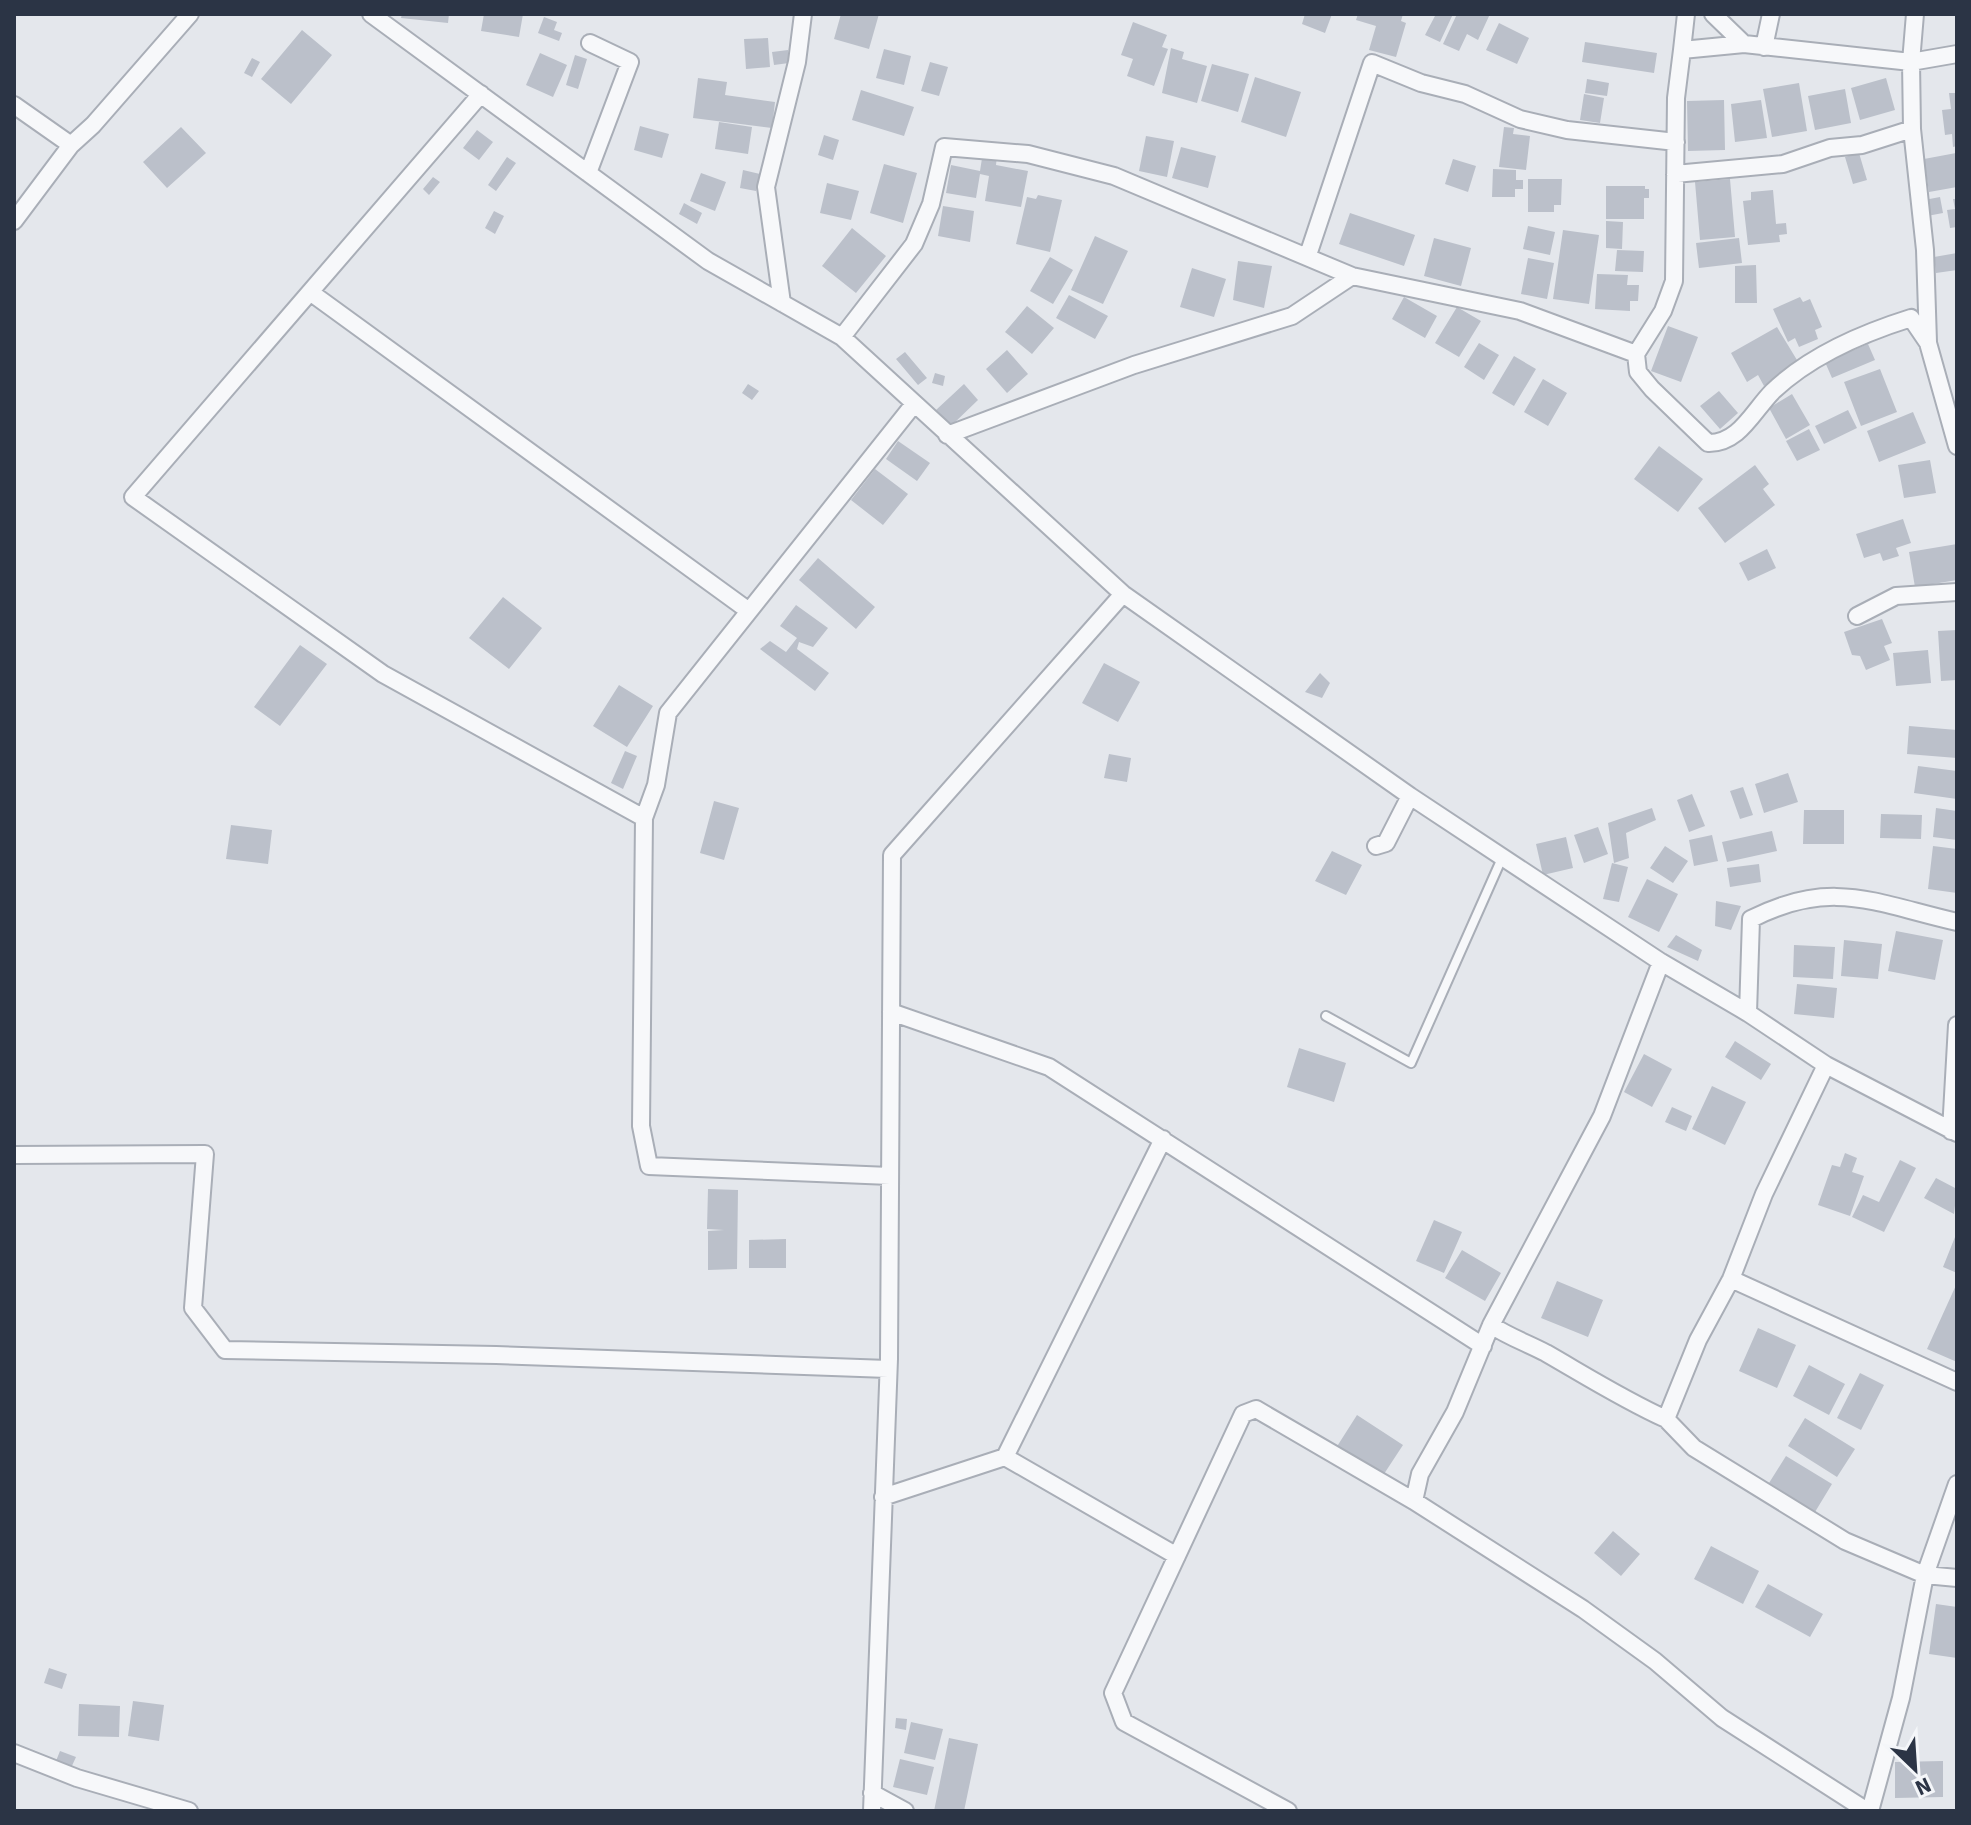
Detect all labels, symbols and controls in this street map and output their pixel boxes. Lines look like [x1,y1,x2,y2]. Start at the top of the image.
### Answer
north arrow [1875,1729,1955,1809]
text: N [1910,1769,1936,1804]

